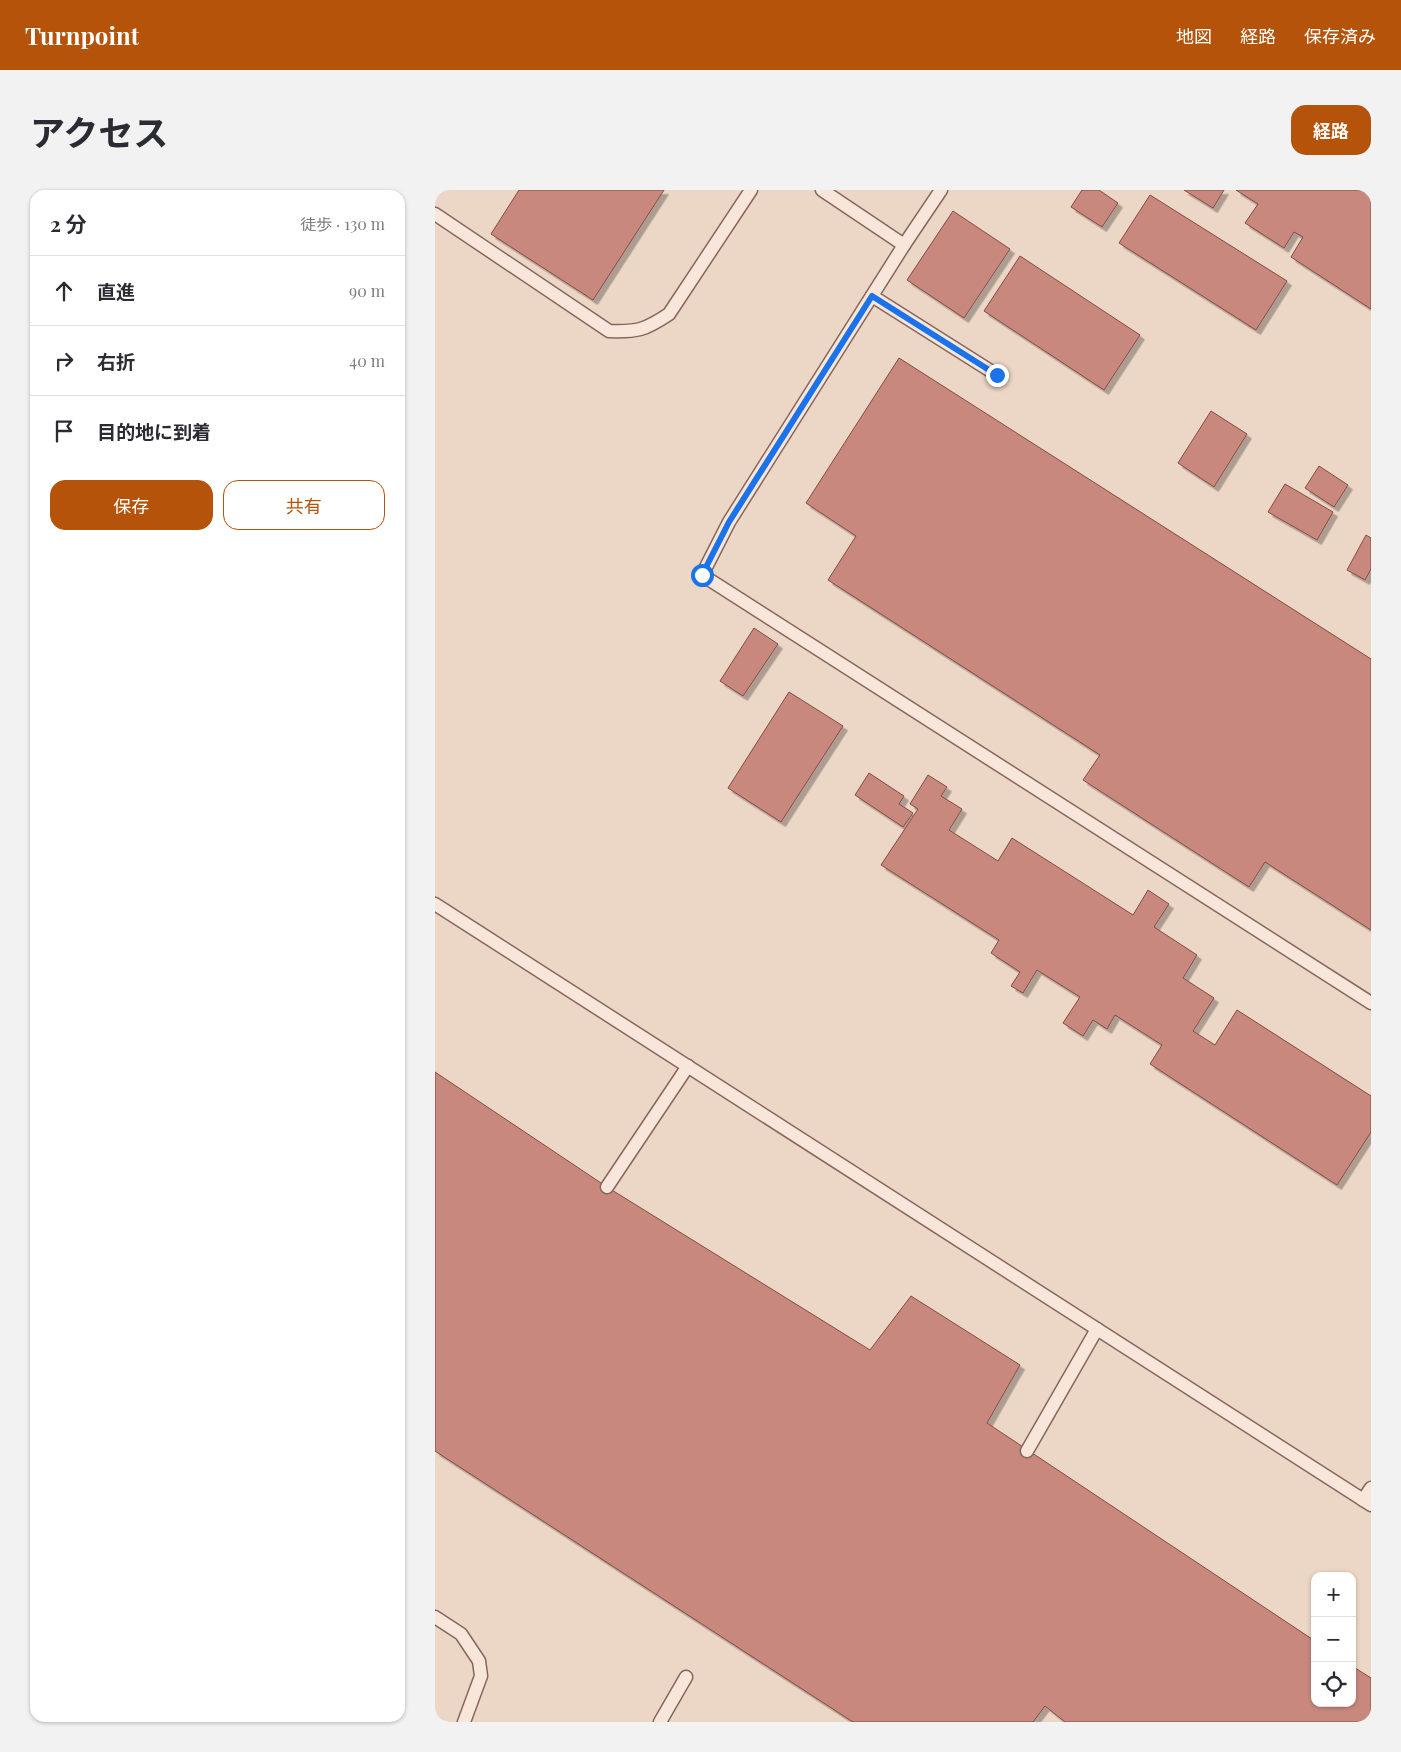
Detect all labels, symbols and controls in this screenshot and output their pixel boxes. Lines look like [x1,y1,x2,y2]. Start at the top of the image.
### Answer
text: Turnpoint [25,19,139,51]
text: 地図 [1176,24,1212,48]
text: 経路 [1240,24,1276,48]
text: 保存済み [1304,24,1376,48]
button: 経路 [1291,105,1371,155]
text: アクセス [30,108,168,155]
text: 2 分 [50,209,87,237]
text: 徒歩 · 130 m [300,213,385,234]
icon: ahead [50,277,78,305]
text: 直進 [97,278,135,304]
text: 90 m [349,280,385,301]
icon: right [50,347,78,375]
text: 右折 [97,348,135,374]
text: 40 m [349,350,385,371]
route end [986,364,1009,387]
icon: arrive [50,417,78,445]
text: 目的地に到着 [97,418,211,444]
button: 保存 [50,480,213,530]
button: 共有 [223,480,385,530]
route start [691,564,714,587]
map controls [1311,1572,1356,1707]
button: + [1311,1572,1356,1617]
button: − [1311,1617,1356,1662]
button: locate [1311,1662,1356,1707]

